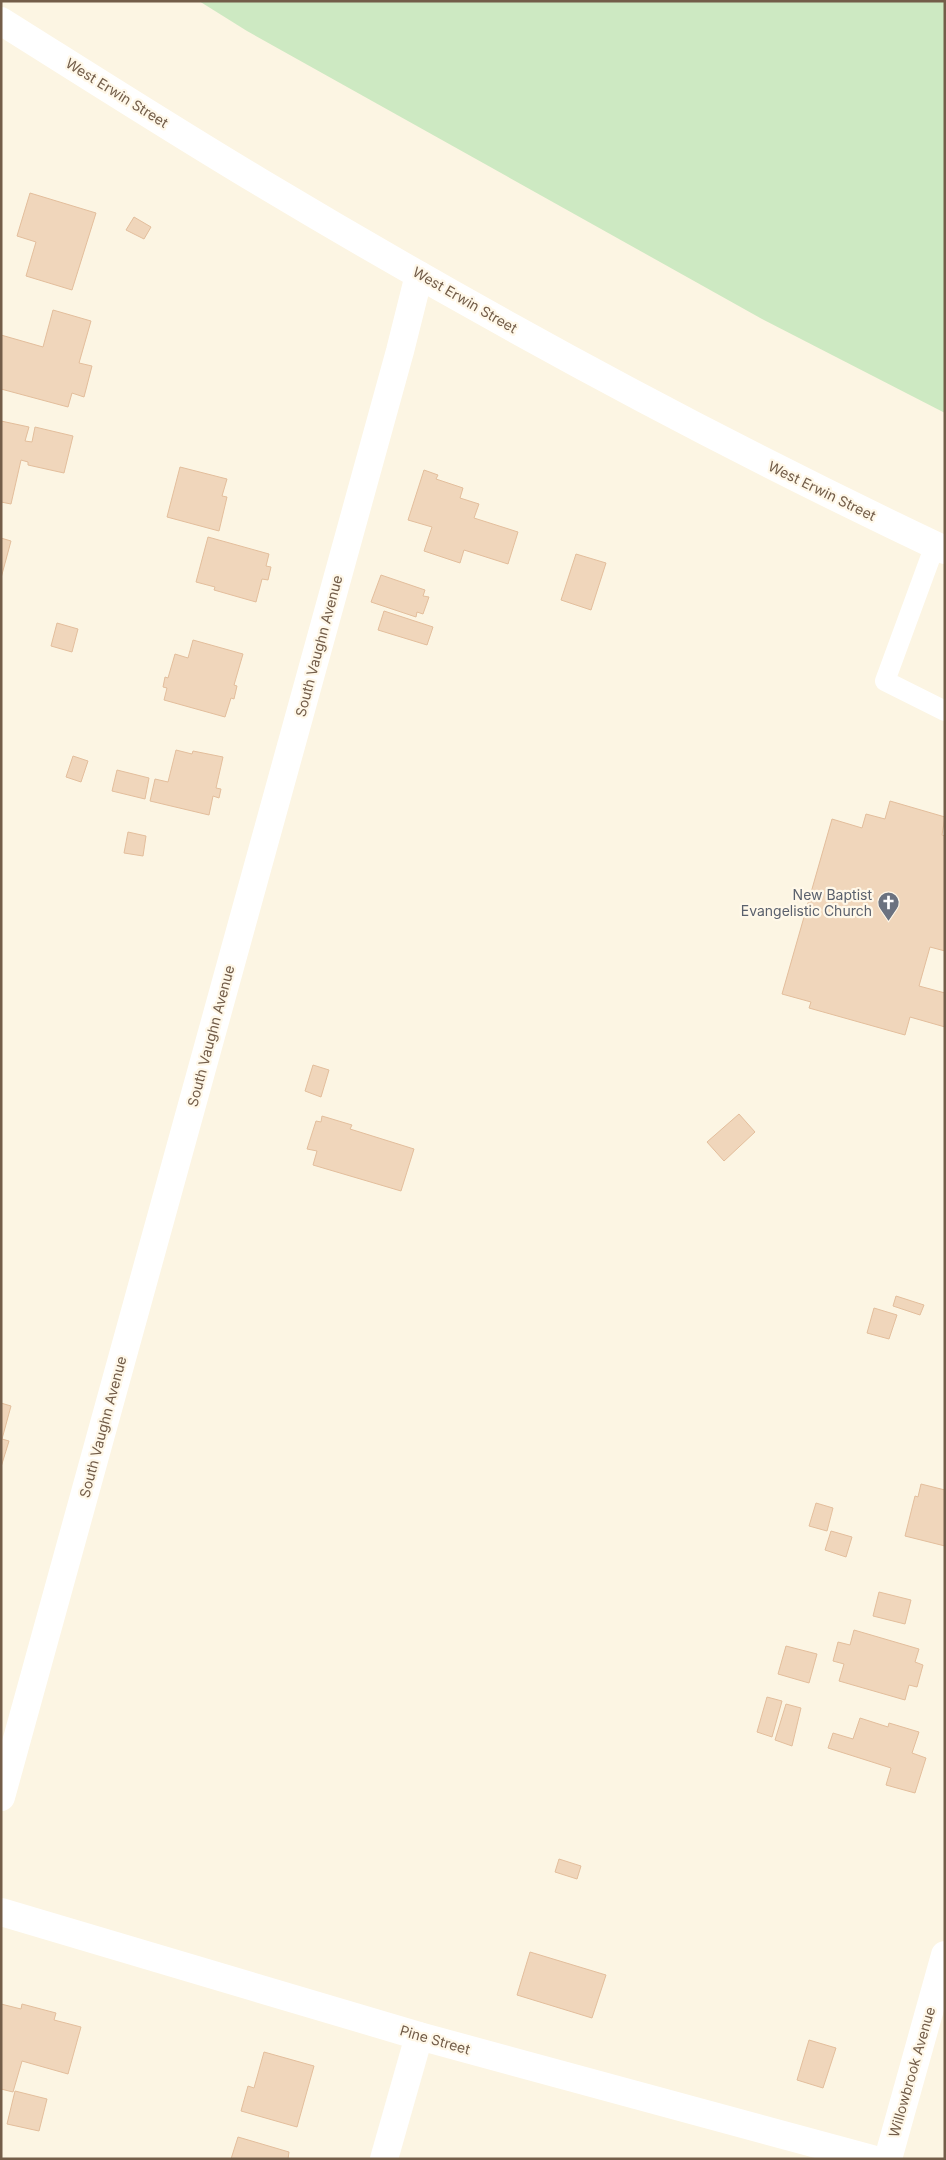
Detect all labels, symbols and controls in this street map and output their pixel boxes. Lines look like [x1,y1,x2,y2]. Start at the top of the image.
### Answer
street label: West Erwin Street [63,54,172,131]
street label: West Erwin Street [410,263,521,337]
street label: West Erwin Street [766,457,879,524]
street label: South Vaughn Avenue [291,573,346,718]
place label: New Baptist Evangelistic Church [741,886,872,919]
church icon: New Baptist Evangelistic Church [876,891,900,922]
street label: South Vaughn Avenue [183,963,238,1108]
street label: South Vaughn Avenue [75,1354,130,1499]
street label: Willowbrook Avenue [885,2005,938,2139]
street label: Pine Street [398,2021,473,2058]

